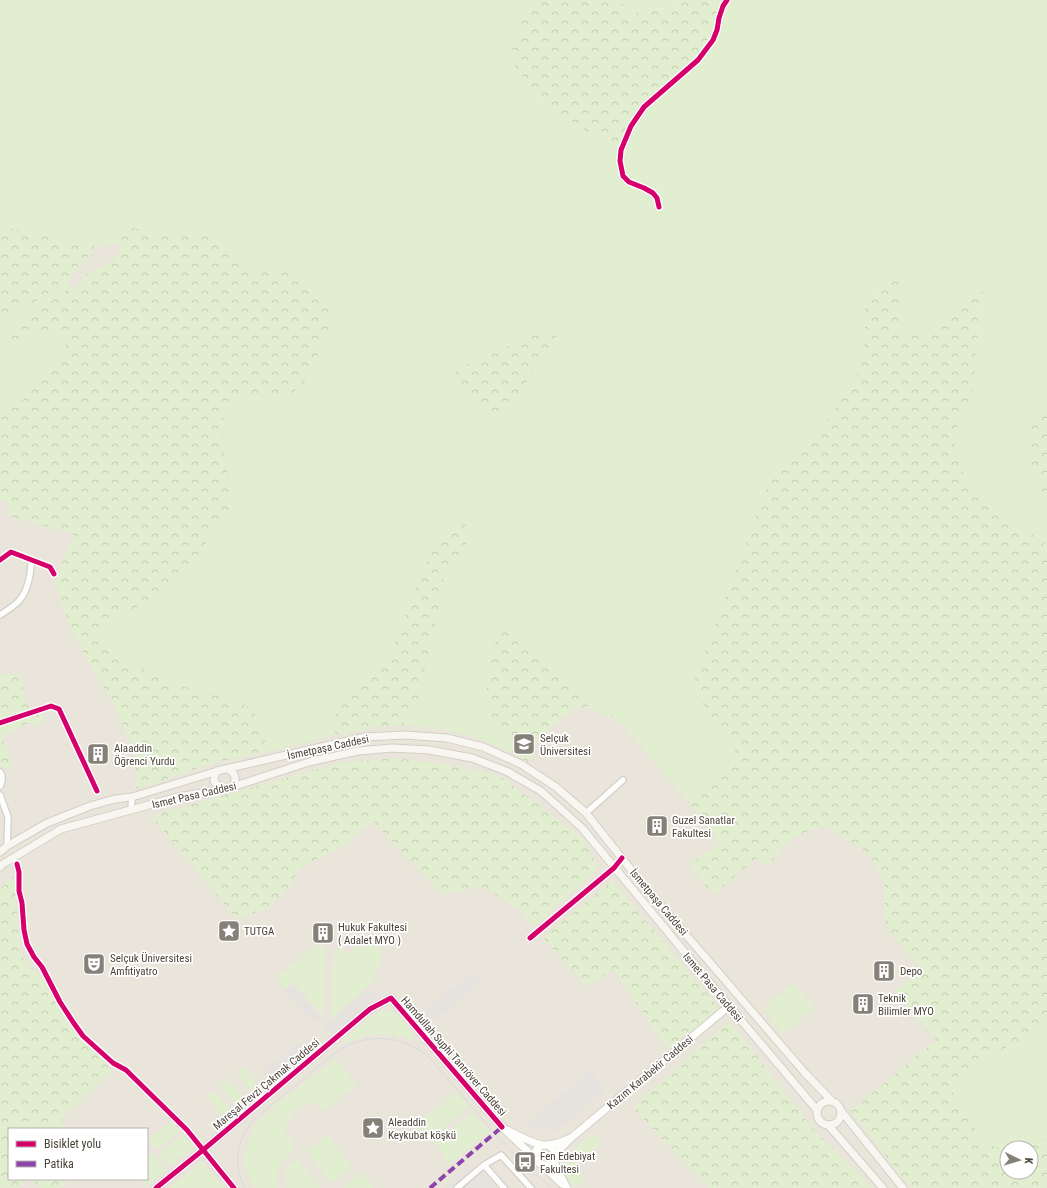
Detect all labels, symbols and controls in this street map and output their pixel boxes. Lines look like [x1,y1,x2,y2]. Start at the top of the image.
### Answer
school or university icon: Selçuk Üniversitesi [511,731,537,757]
street label: İsmetpaşa Caddesi [286,732,370,762]
place label: Selçuk Üniversitesi [540,732,591,758]
building icon: Alaaddin Öğrenci Yurdu [85,741,111,767]
place label: Alaaddin Öğrenci Yurdu [114,742,175,768]
street label: Ismet Pasa Caddesi [151,779,238,812]
building icon: Guzel Sanatlar Fakultesi [644,813,670,839]
place label: Guzel Sanatlar Fakultesi [672,814,735,840]
street label: İsmetpaşa Caddesi [627,866,690,938]
place icon: TUTGA [216,918,242,944]
building icon: Hukuk Fakultesi ( Adalet MYO ) [310,920,336,946]
place label: Hukuk Fakultesi ( Adalet MYO ) [338,921,407,947]
place label: TUTGA [244,925,275,938]
street label: Ismet Pasa Caddesi [680,950,745,1025]
theatre icon: Selçuk Üniversitesi Amfitiyatro [81,951,107,977]
place label: Selçuk Üniversitesi Amfitiyatro [110,952,192,978]
building icon: Depo [871,958,897,984]
place label: Depo [900,965,923,978]
building icon: Teknik Bilimler MYO [850,991,876,1017]
place label: Teknik Bilimler MYO [878,992,934,1018]
street label: Hamdullah Suphi Tanrıöver Caddesi [398,994,509,1119]
street label: Kazım Karabekir Caddesi [605,1033,696,1112]
street label: Mareşal Fevzi Çakmak Caddesi [211,1036,322,1133]
place icon: Aleaddin Keykubat köşkü [360,1115,386,1141]
place label: Aleaddin Keykubat köşkü [388,1116,456,1142]
legend [8,1128,148,1180]
text: Bisiklet yolu [44,1137,101,1151]
north arrow [999,1140,1039,1180]
bus stop icon: Fen Edebiyat Fakultesi [512,1149,538,1175]
place label: Fen Edebiyat Fakultesi [540,1150,595,1176]
text: Patika [44,1157,74,1171]
text: K [1022,1157,1035,1165]

